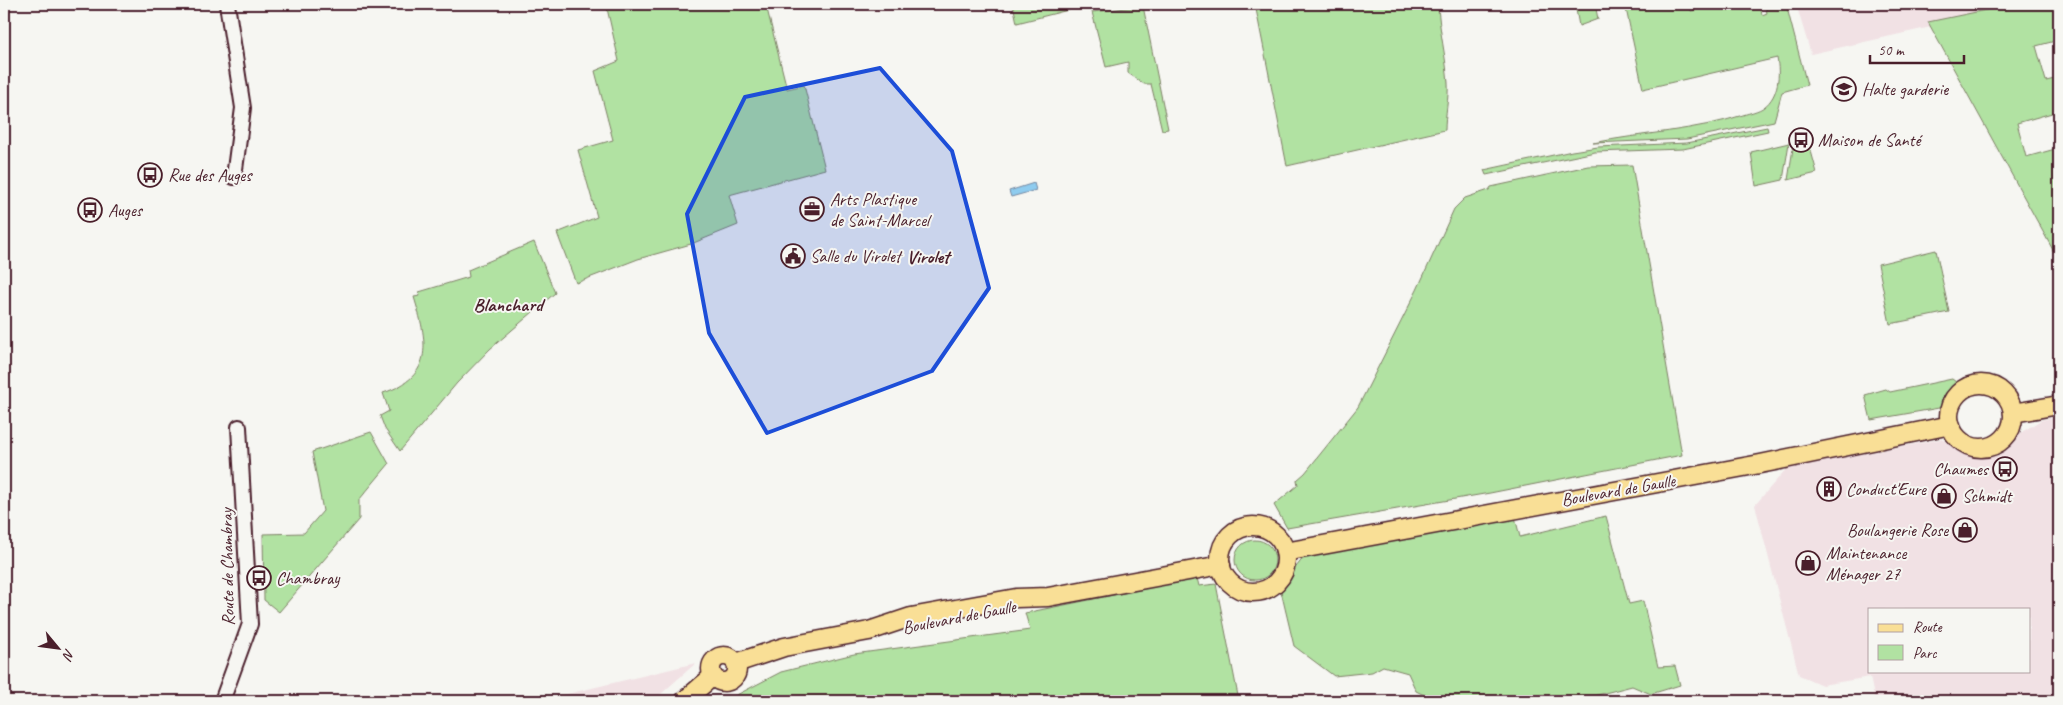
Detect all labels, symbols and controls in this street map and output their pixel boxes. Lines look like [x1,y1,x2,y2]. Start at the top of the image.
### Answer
scale bar [1870,32,1964,64]
text: 50 m [1878,41,1905,60]
school or university icon: Halte garderie [1831,76,1857,102]
place label: Halte garderie [1862,78,1949,100]
bus stop icon: Maison de Santé [1788,127,1814,153]
place label: Maison de Santé [1818,129,1923,151]
bus stop icon: Rue des Auges [137,162,163,188]
place label: Rue des Auges [168,164,253,186]
place label: Arts Plastique de Saint-Marcel [830,188,932,231]
office icon: Arts Plastique de Saint-Marcel [799,196,825,222]
bus stop icon: Auges [77,197,103,223]
place label: Auges [108,199,144,221]
public building icon: Salle du Virolet [780,243,806,269]
place label: Salle du Virolet [810,245,904,267]
district label: Virolet [907,245,952,269]
district label: Blanchard [473,293,546,317]
bus stop icon: Chaumes [1992,456,2018,482]
place label: Chaumes [1934,458,1990,480]
street label: Boulevard de Gaulle [1559,469,1678,511]
building icon: Conduct'Eure [1816,476,1842,502]
place label: Conduct'Eure [1846,478,1927,500]
shop icon: Schmidt [1931,483,1957,509]
place label: Schmidt [1962,485,2013,507]
street label: Route de Chambray [215,506,239,626]
shop icon: Boulangerie Rose [1952,517,1978,543]
place label: Boulangerie Rose [1847,519,1949,541]
place label: Maintenance Ménager 27 [1826,542,1907,585]
shop icon: Maintenance Ménager 27 [1795,550,1821,576]
bus stop icon: Chambray [246,565,272,591]
place label: Chambray [276,567,341,589]
street label: Boulevard de Gaulle [900,595,1019,639]
legend [1868,608,2030,672]
text: Route [1913,618,1943,637]
north arrow [32,622,82,672]
text: Parc [1913,644,1937,663]
text: N [58,646,78,664]

